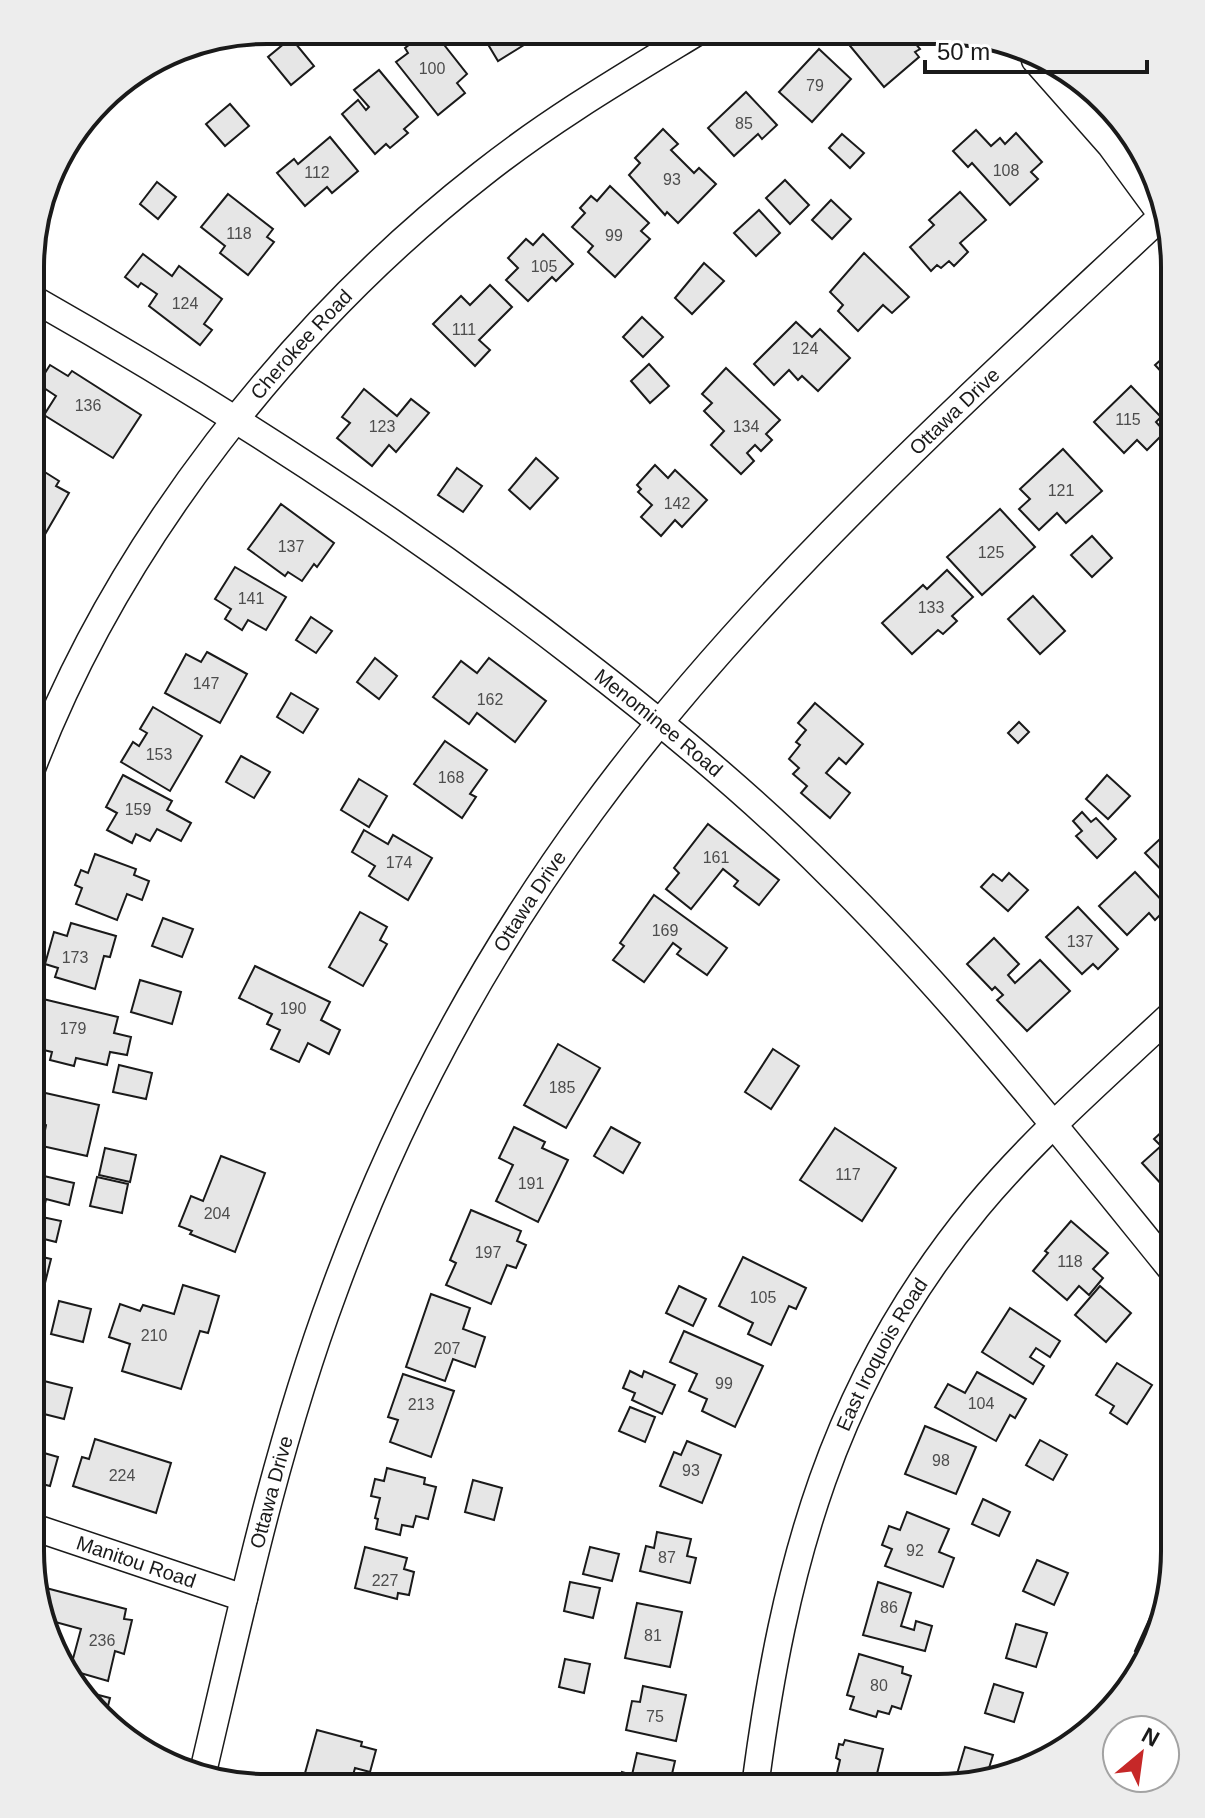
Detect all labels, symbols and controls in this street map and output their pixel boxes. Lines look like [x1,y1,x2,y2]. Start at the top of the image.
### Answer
scale bar [925,24,1147,74]
text: 50 m [937,38,990,65]
house number: 100 [419,60,445,77]
house number: 79 [806,77,824,94]
house number: 85 [735,115,753,132]
house number: 108 [993,162,1019,179]
house number: 112 [304,164,330,181]
house number: 93 [663,171,681,188]
house number: 118 [226,225,252,242]
house number: 99 [605,227,623,244]
house number: 105 [531,258,557,275]
street label: Cherokee Road [246,285,356,404]
house number: 124 [172,295,198,312]
house number: 111 [452,321,476,338]
house number: 124 [792,340,818,357]
street label: Ottawa Drive [905,363,1004,459]
house number: 136 [75,397,101,414]
house number: 115 [1115,411,1141,428]
house number: 123 [369,418,395,435]
house number: 134 [733,418,759,435]
house number: 121 [1048,482,1074,499]
house number: 142 [664,495,690,512]
house number: 137 [278,538,304,555]
house number: 125 [978,544,1004,561]
house number: 141 [238,590,264,607]
house number: 133 [918,599,944,616]
street label: Menominee Road [591,664,727,781]
house number: 147 [193,675,219,692]
house number: 162 [477,691,503,708]
house number: 153 [146,746,172,763]
house number: 168 [438,769,464,786]
house number: 159 [125,801,151,818]
street label: Ottawa Drive [489,847,570,956]
house number: 161 [703,849,729,866]
house number: 174 [386,854,412,871]
house number: 169 [652,922,678,939]
house number: 137 [1067,933,1093,950]
house number: 173 [62,949,88,966]
house number: 190 [280,1000,306,1017]
house number: 179 [60,1020,86,1037]
house number: 185 [549,1079,575,1096]
house number: 117 [835,1166,861,1183]
house number: 191 [518,1175,544,1192]
house number: 204 [204,1205,230,1222]
house number: 197 [475,1244,501,1261]
house number: 118 [1057,1253,1083,1270]
street label: East Iroquois Road [832,1274,932,1434]
house number: 105 [750,1289,776,1306]
house number: 210 [141,1327,167,1344]
house number: 207 [434,1340,460,1357]
house number: 99 [715,1375,733,1392]
house number: 104 [968,1395,994,1412]
house number: 213 [408,1396,434,1413]
street label: Ottawa Drive [246,1433,297,1551]
house number: 98 [932,1452,950,1469]
house number: 93 [682,1462,700,1479]
house number: 224 [109,1467,135,1484]
street label: Manitou Road [74,1531,199,1592]
house number: 92 [906,1542,924,1559]
house number: 87 [658,1549,676,1566]
house number: 227 [372,1572,398,1589]
house number: 86 [880,1599,898,1616]
house number: 81 [644,1627,662,1644]
house number: 236 [89,1632,115,1649]
house number: 80 [870,1677,888,1694]
house number: 75 [646,1708,664,1725]
north arrow [1101,1714,1181,1794]
text: N [1137,1722,1163,1752]

